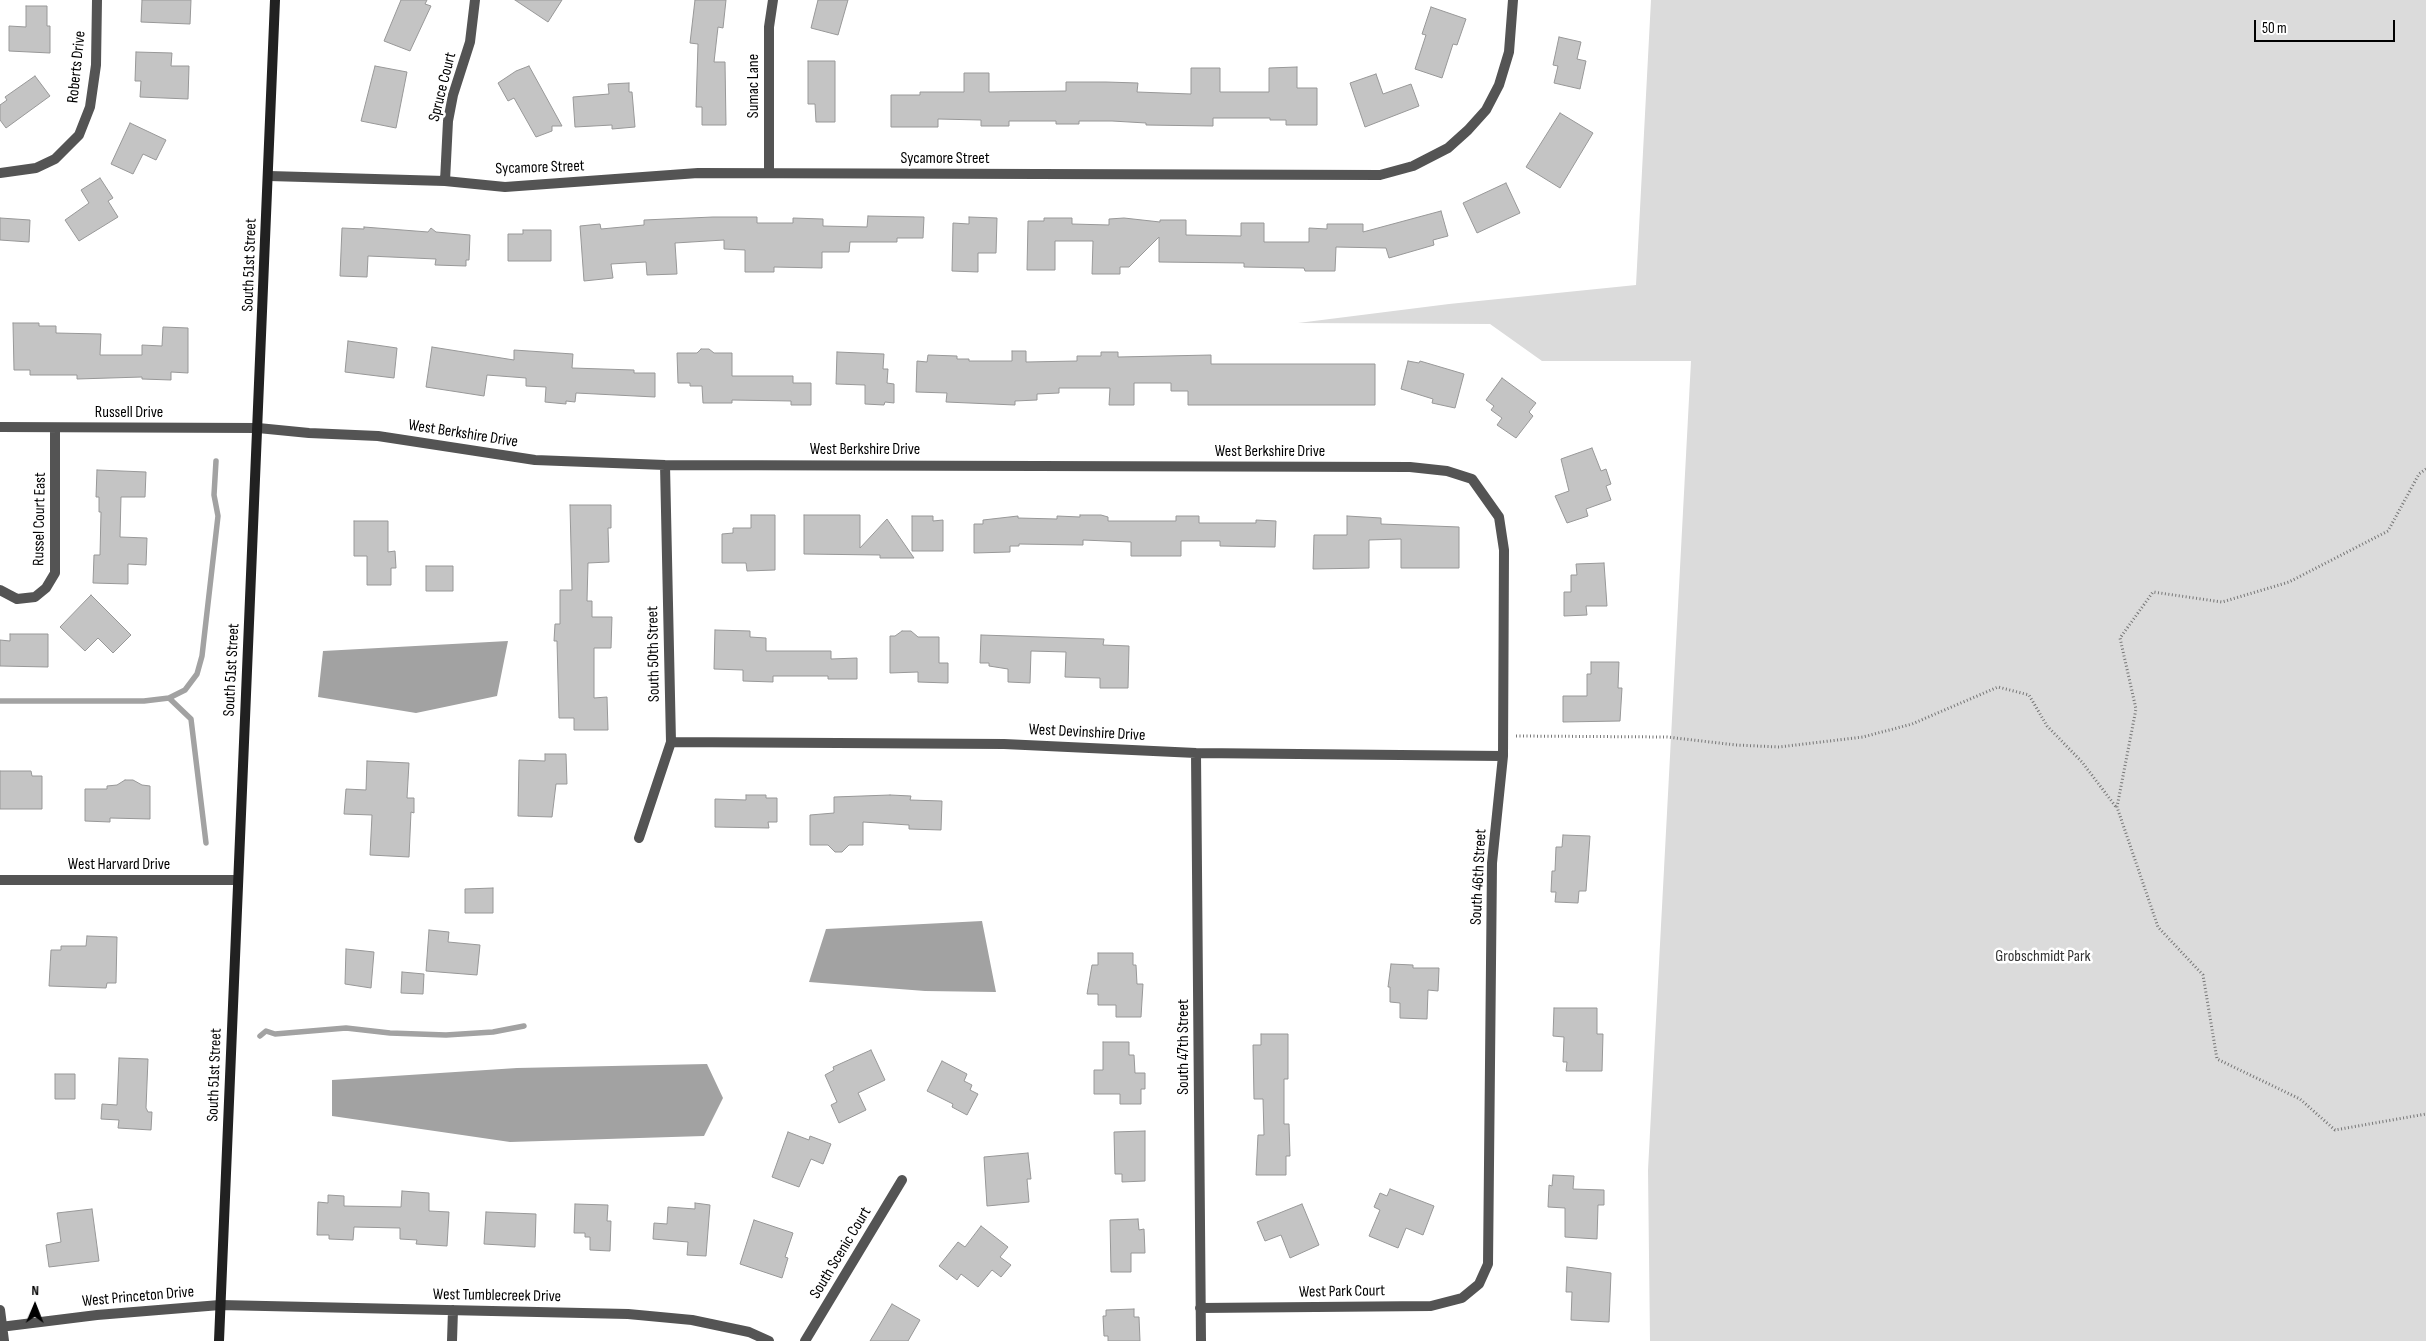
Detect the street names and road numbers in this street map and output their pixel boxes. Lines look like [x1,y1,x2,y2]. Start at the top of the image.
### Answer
street label: Roberts Drive [64,30,90,104]
street label: Spruce Court [425,50,461,124]
street label: Sumac Lane [744,54,764,118]
street label: Sycamore Street [900,149,990,169]
street label: Sycamore Street [495,157,585,179]
street label: South 51st Street [239,218,261,312]
street label: Russell Drive [95,403,163,423]
street label: West Berkshire Drive [407,416,519,452]
street label: West Berkshire Drive [810,440,920,460]
street label: West Berkshire Drive [1215,442,1325,462]
street label: Russel Court East [30,472,50,566]
street label: South 50th Street [644,606,664,702]
street label: South 51st Street [220,623,244,717]
street label: West Devinshire Drive [1028,720,1146,746]
street label: South 46th Street [1467,828,1491,926]
street label: West Harvard Drive [68,855,170,875]
street label: South 47th Street [1174,999,1194,1095]
street label: South 51st Street [204,1028,226,1122]
street label: South Scenic Court [806,1204,876,1302]
street label: West Park Court [1299,1282,1385,1302]
street label: West Princeton Drive [81,1283,195,1311]
street label: West Tumblecreek Drive [433,1285,561,1307]

